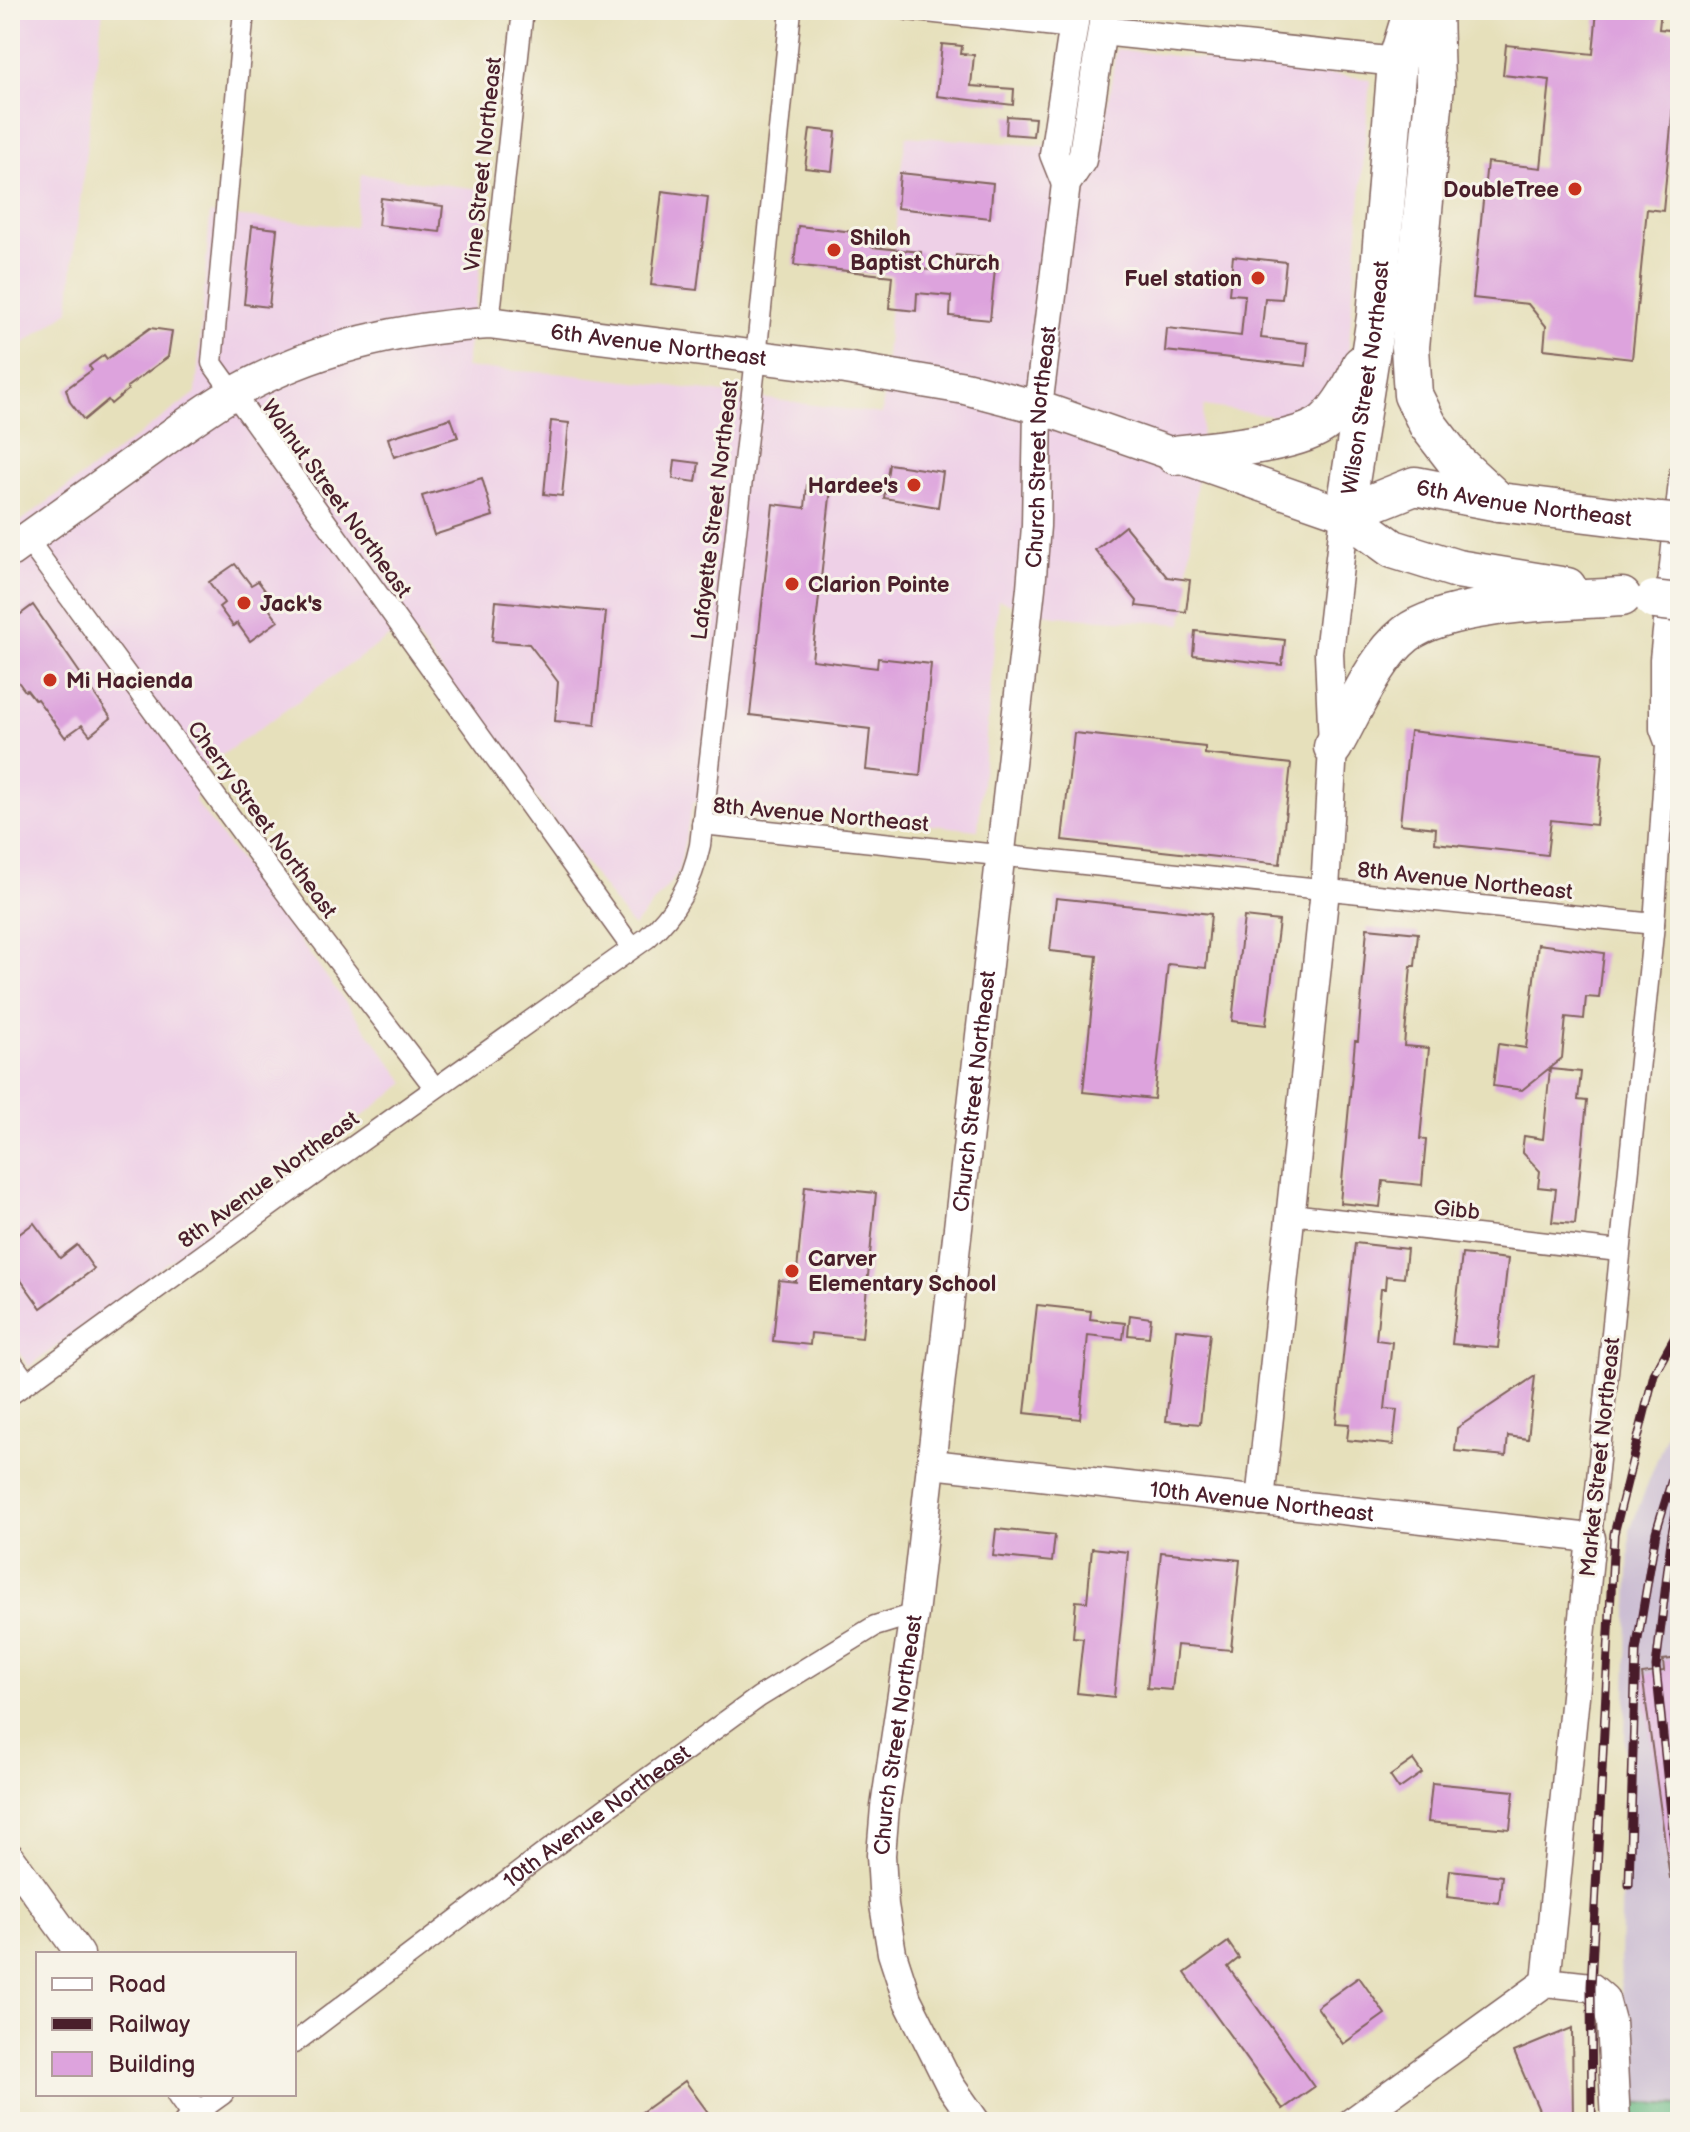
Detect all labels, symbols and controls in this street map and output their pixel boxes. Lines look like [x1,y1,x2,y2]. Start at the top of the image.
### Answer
street label: Vine Street Northeast [459,55,508,273]
place label: DoubleTree [1443,177,1559,204]
marker: DoubleTree [1566,180,1584,198]
place label: Shiloh Baptist Church [850,225,1000,277]
marker: Shiloh Baptist Church [825,241,843,259]
street label: Wilson Street Northeast [1336,259,1396,497]
place label: Fuel station [1124,266,1242,293]
marker: Fuel station [1249,269,1267,287]
street label: 6th Avenue Northeast [549,319,768,373]
street label: Church Street Northeast [1021,324,1063,569]
street label: Lafayette Street Northeast [686,379,745,642]
street label: Walnut Street Northeast [255,394,417,604]
place label: Hardee's [808,473,898,500]
street label: 6th Avenue Northeast [1414,475,1634,533]
marker: Hardee's [905,476,923,494]
place label: Clarion Pointe [808,572,949,599]
marker: Clarion Pointe [783,575,801,593]
place label: Jack's [260,591,322,618]
marker: Jack's [235,594,253,612]
place label: Mi Hacienda [66,668,193,695]
marker: Mi Hacienda [41,671,59,689]
street label: Cherry Street Northeast [181,716,343,924]
street label: 8th Avenue Northeast [712,793,930,838]
street label: 8th Avenue Northeast [1356,857,1574,906]
street label: Church Street Northeast [948,969,1002,1213]
street label: 8th Avenue Northeast [173,1105,365,1255]
street label: Gibb [1432,1195,1481,1226]
place label: Carver Elementary School [808,1246,996,1298]
marker: Carver Elementary School [783,1262,801,1280]
street label: Market Street Northeast [1574,1336,1627,1578]
street label: 10th Avenue Northeast [1148,1477,1376,1529]
street label: Church Street Northeast [869,1613,929,1856]
street label: 10th Avenue Northeast [498,1739,696,1895]
legend [36,1952,296,2096]
text: Road [108,1970,166,1999]
text: Railway [108,2010,190,2039]
text: Building [108,2050,195,2079]

